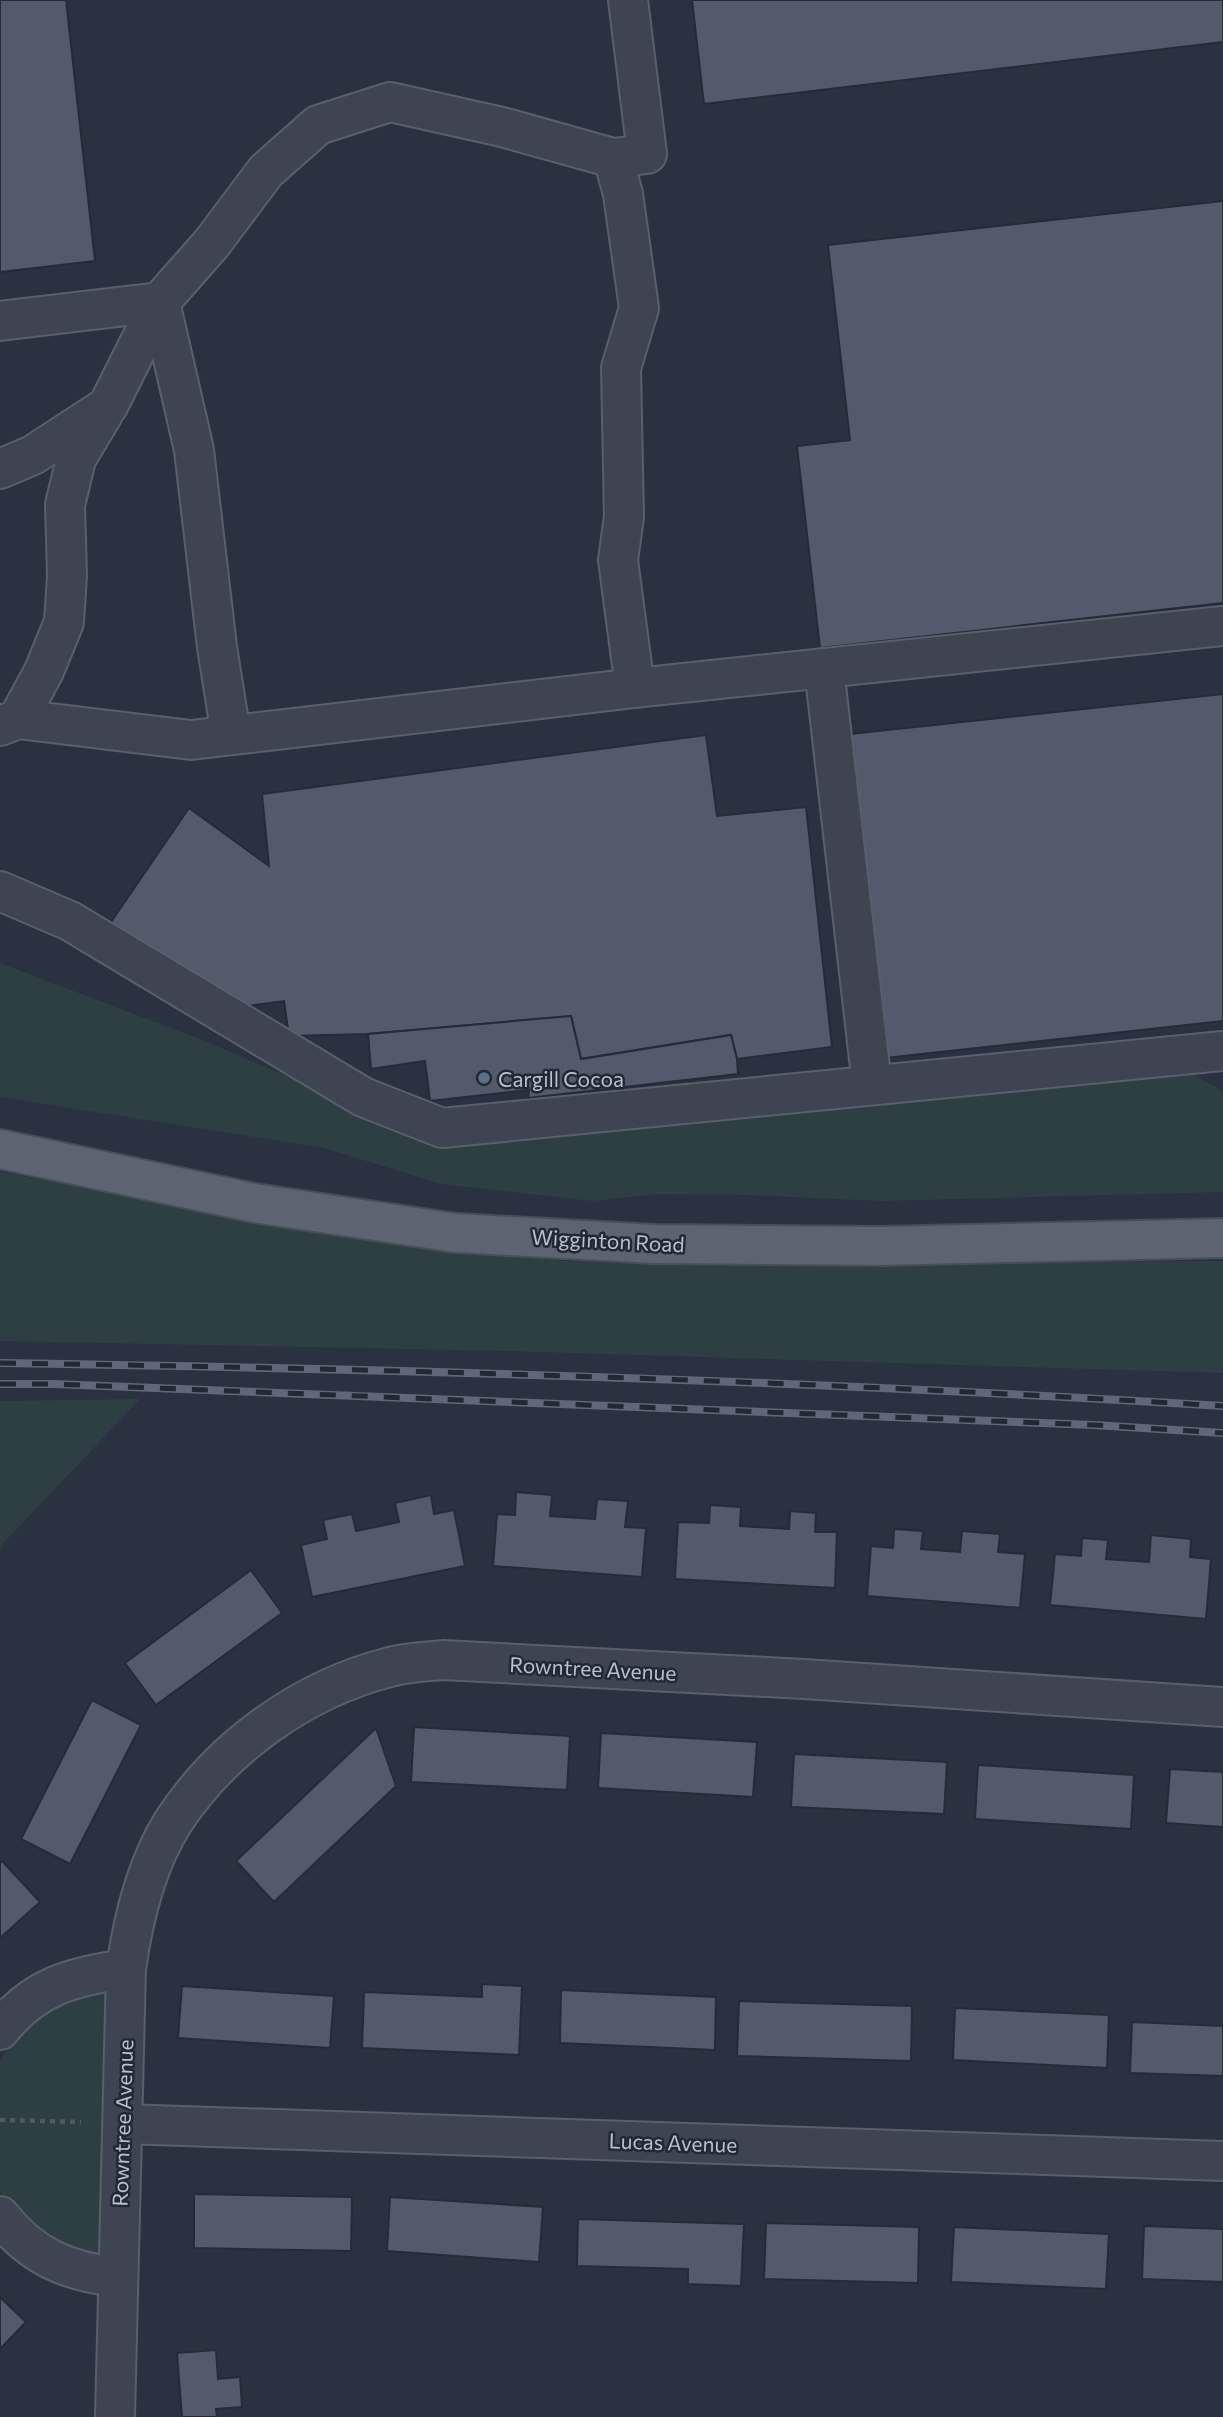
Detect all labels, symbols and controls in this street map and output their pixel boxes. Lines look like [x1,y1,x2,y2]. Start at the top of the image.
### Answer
place label: Cargill Cocoa [498,1066,624,1091]
marker: Cargill Cocoa [476,1070,492,1086]
street label: Wigginton Road [531,1224,685,1256]
street label: Rowntree Avenue [509,1651,677,1685]
street label: Rowntree Avenue [107,2039,137,2207]
street label: Lucas Avenue [608,2127,738,2157]

